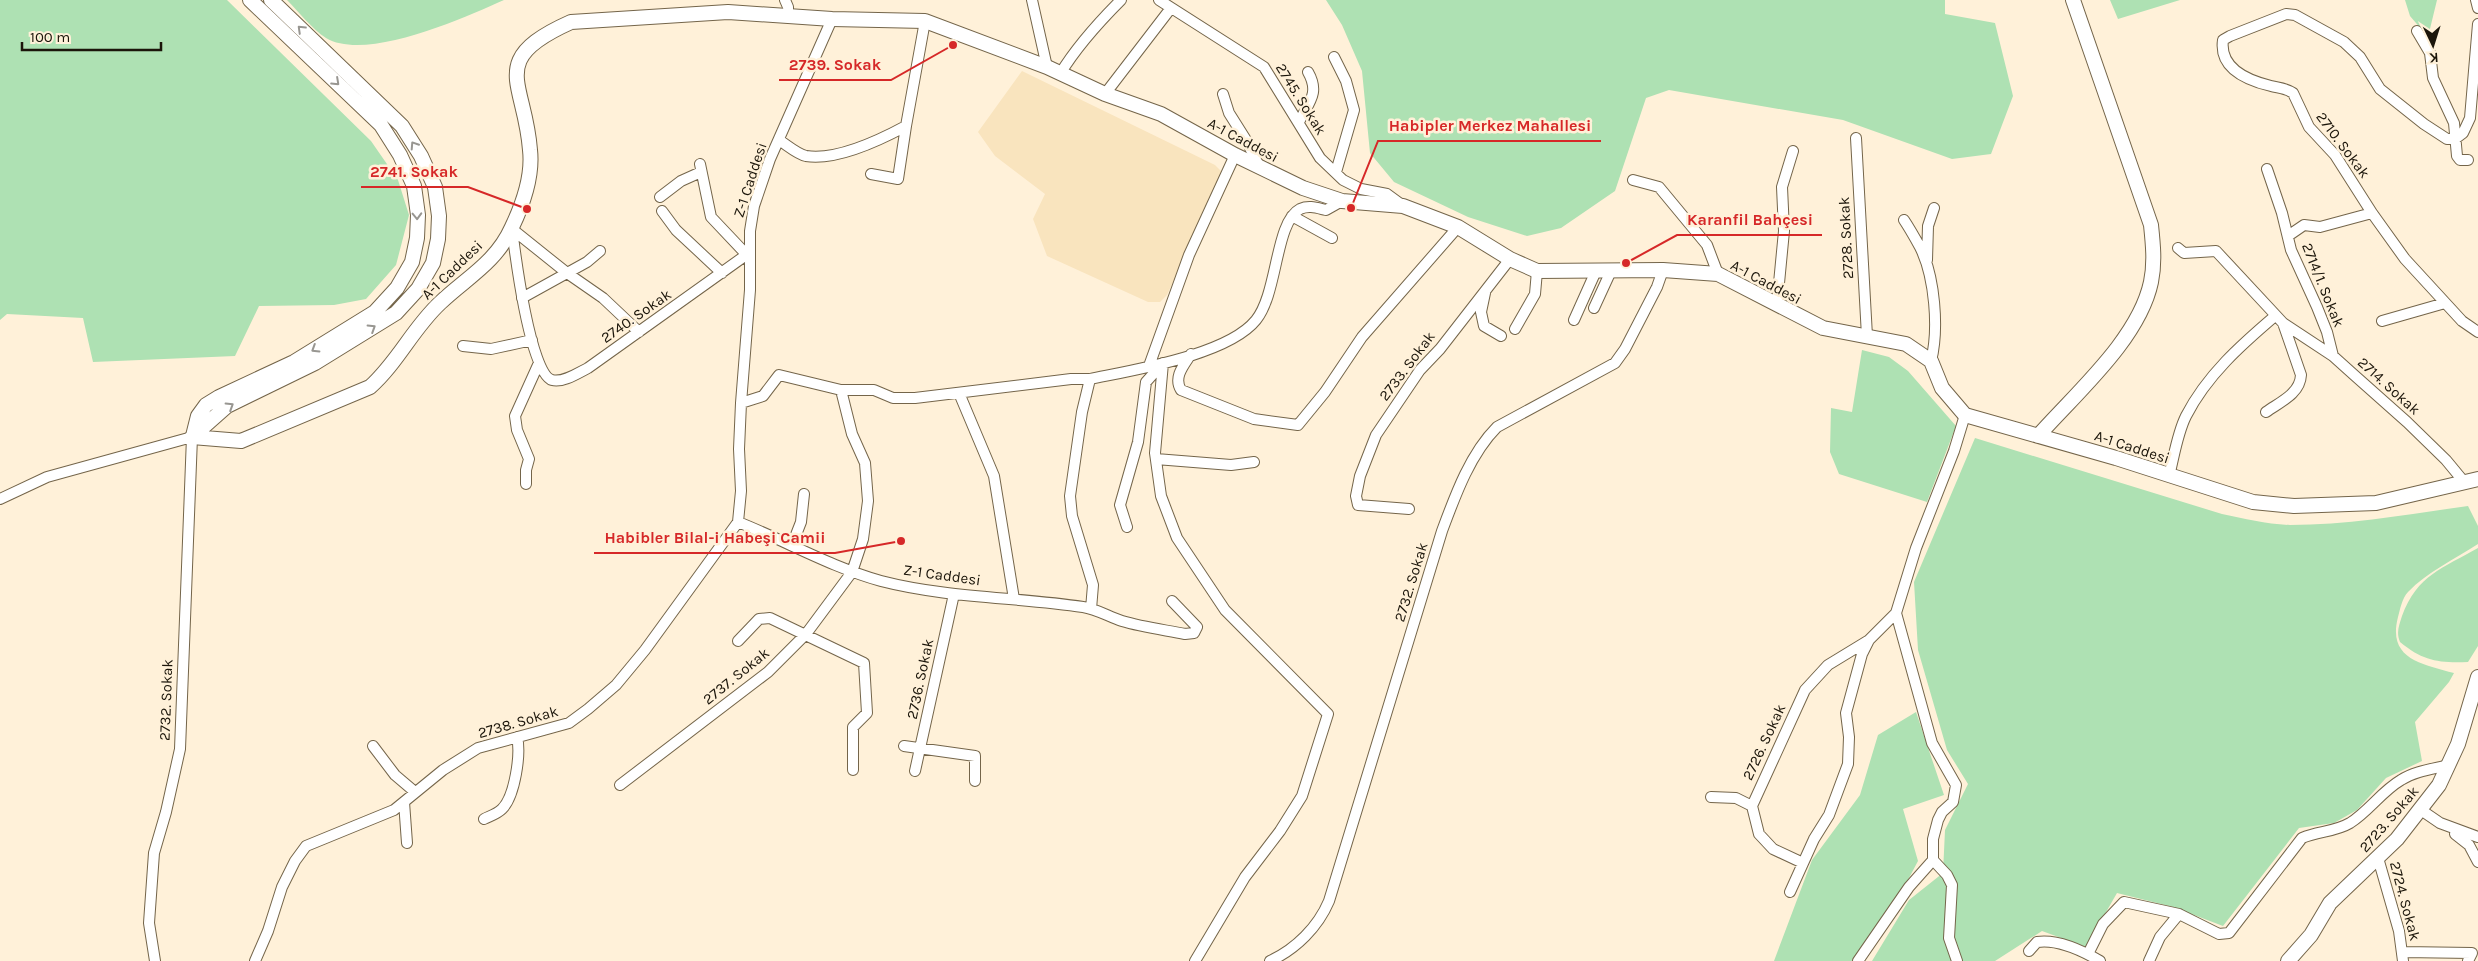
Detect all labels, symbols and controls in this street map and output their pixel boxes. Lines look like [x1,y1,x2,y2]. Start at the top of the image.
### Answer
scale bar [22,20,161,52]
north arrow [2408,20,2458,70]
one-way arrow [298,26,307,35]
text: 100 m [30,28,70,46]
callout: 2739. Sokak [779,49,891,80]
text: K [2428,49,2439,66]
text: 2739. Sokak [789,55,882,74]
street label: 2745. Sokak [1272,60,1330,138]
one-way arrow [331,76,340,85]
street label: 2710. Sokak [2312,108,2374,182]
callout: Habipler Merkez Mahallesi [1378,110,1601,141]
street label: A-1 Caddesi [1204,114,1282,166]
text: Habipler Merkez Mahallesi [1389,116,1591,135]
street label: Z-1 Caddesi [729,140,771,220]
one-way arrow [411,141,420,150]
callout: 2741. Sokak [361,156,468,187]
text: 2741. Sokak [370,162,458,181]
street label: 2728. Sokak [1835,196,1857,280]
callout: Karanfil Bahçesi [1677,204,1822,235]
text: Karanfil Bahçesi [1687,210,1813,229]
one-way arrow [412,212,422,220]
street label: A-1 Caddesi [418,237,486,303]
street label: 2714/1. Sokak [2298,240,2348,330]
street label: A-1 Caddesi [1727,256,1805,308]
street label: 2740. Sokak [597,285,675,347]
one-way arrow [367,325,376,334]
street label: 2733. Sokak [1375,328,1439,404]
one-way arrow [311,343,320,353]
street label: 2714. Sokak [2354,353,2424,419]
one-way arrow [224,402,233,412]
street label: A-1 Caddesi [2092,426,2172,468]
callout: Habibler Bilal-i Habeşi Camii [594,522,835,553]
text: Habibler Bilal-i Habeşi Camii [604,528,826,547]
street label: 2732. Sokak [1390,540,1432,624]
street label: Z-1 Caddesi [902,561,982,589]
street label: 2736. Sokak [903,637,937,721]
street label: 2737. Sokak [699,644,773,708]
street label: 2732. Sokak [156,659,176,741]
street label: 2726. Sokak [1739,701,1789,783]
street label: 2738. Sokak [476,702,560,742]
street label: 2723. Sokak [2355,782,2423,856]
street label: 2724. Sokak [2386,859,2424,943]

